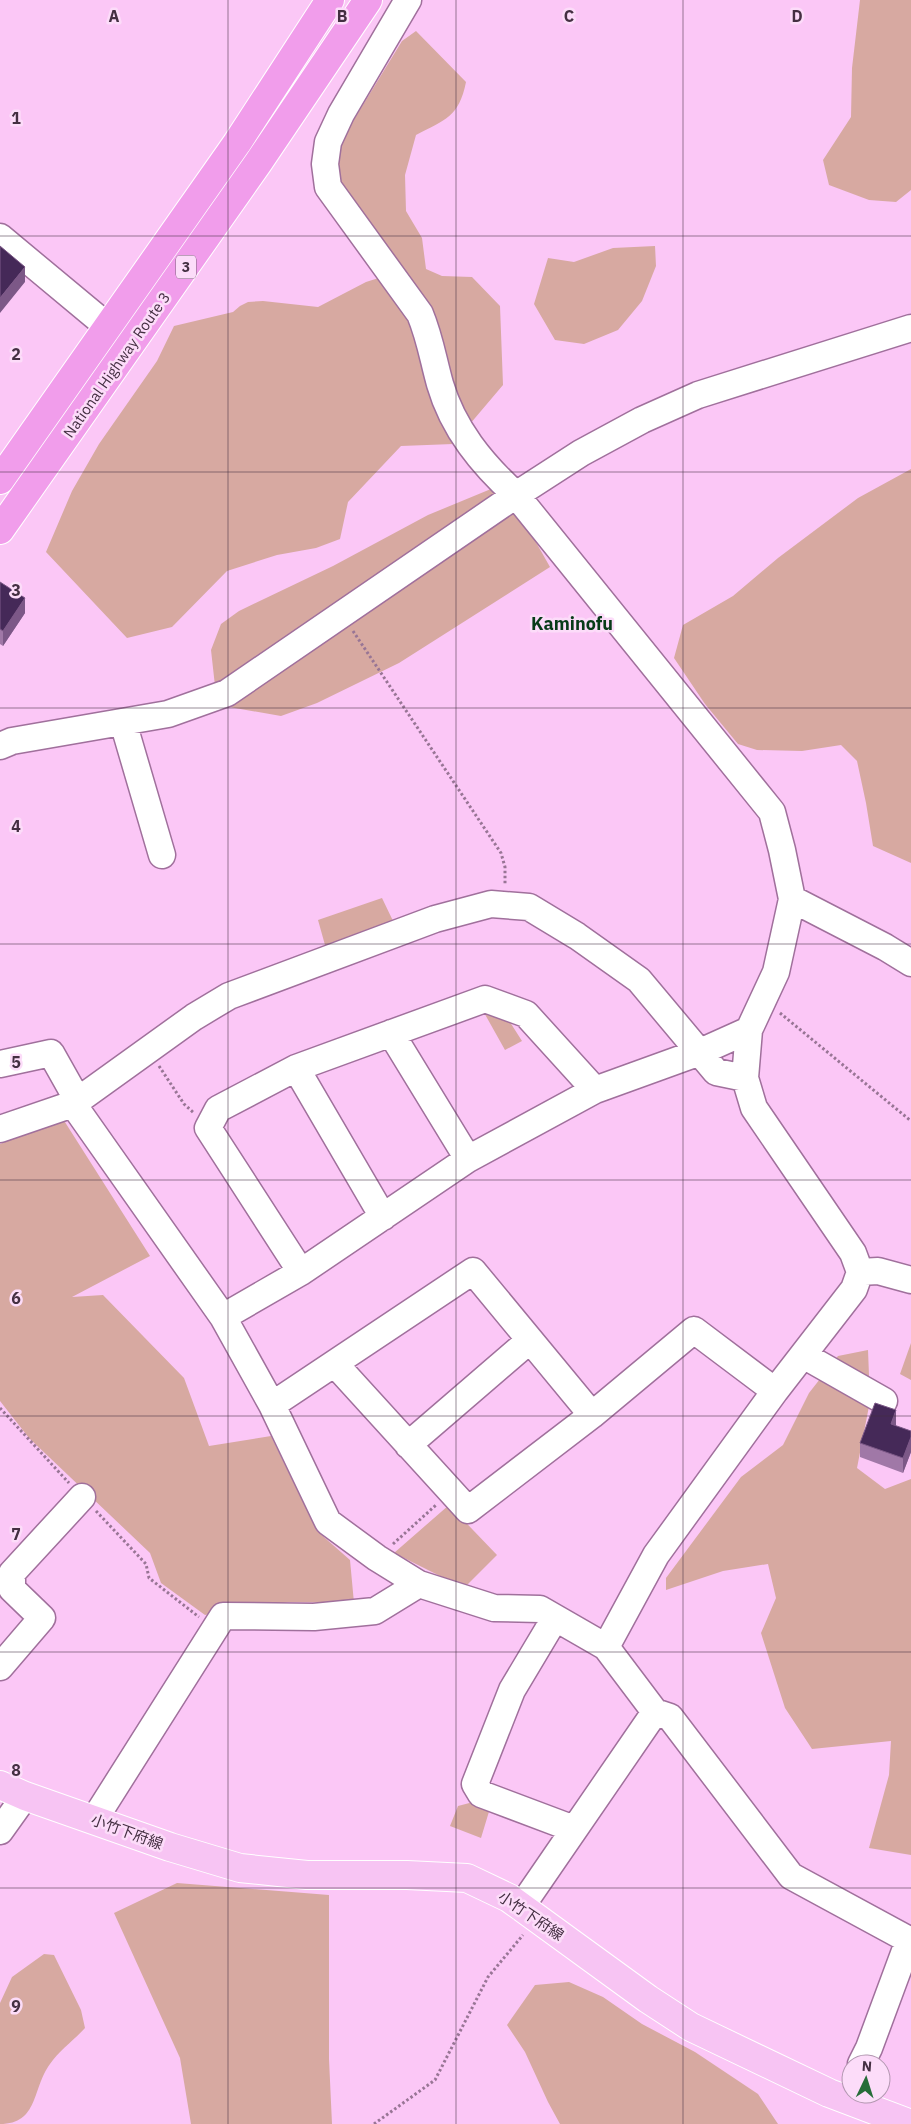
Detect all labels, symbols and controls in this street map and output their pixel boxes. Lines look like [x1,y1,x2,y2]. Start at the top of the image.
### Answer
text: A [109,6,120,26]
text: B [337,6,348,26]
text: C [564,6,574,26]
text: D [791,6,803,26]
text: 1 [11,108,21,128]
road number: 3 [176,256,196,278]
street label: National Highway Route 3 [59,288,174,441]
text: 2 [11,344,21,364]
text: 3 [11,580,21,600]
district label: Kaminofu [531,612,613,635]
text: 4 [11,816,21,836]
text: 5 [11,1052,21,1072]
text: 6 [11,1288,21,1308]
text: 7 [11,1524,21,1544]
text: 8 [11,1760,21,1780]
street label: 小竹下府線 [89,1810,166,1853]
street label: 小竹下府線 [495,1887,568,1944]
text: 9 [11,1996,21,2016]
north arrow [841,2054,891,2104]
text: N [861,2057,873,2075]

